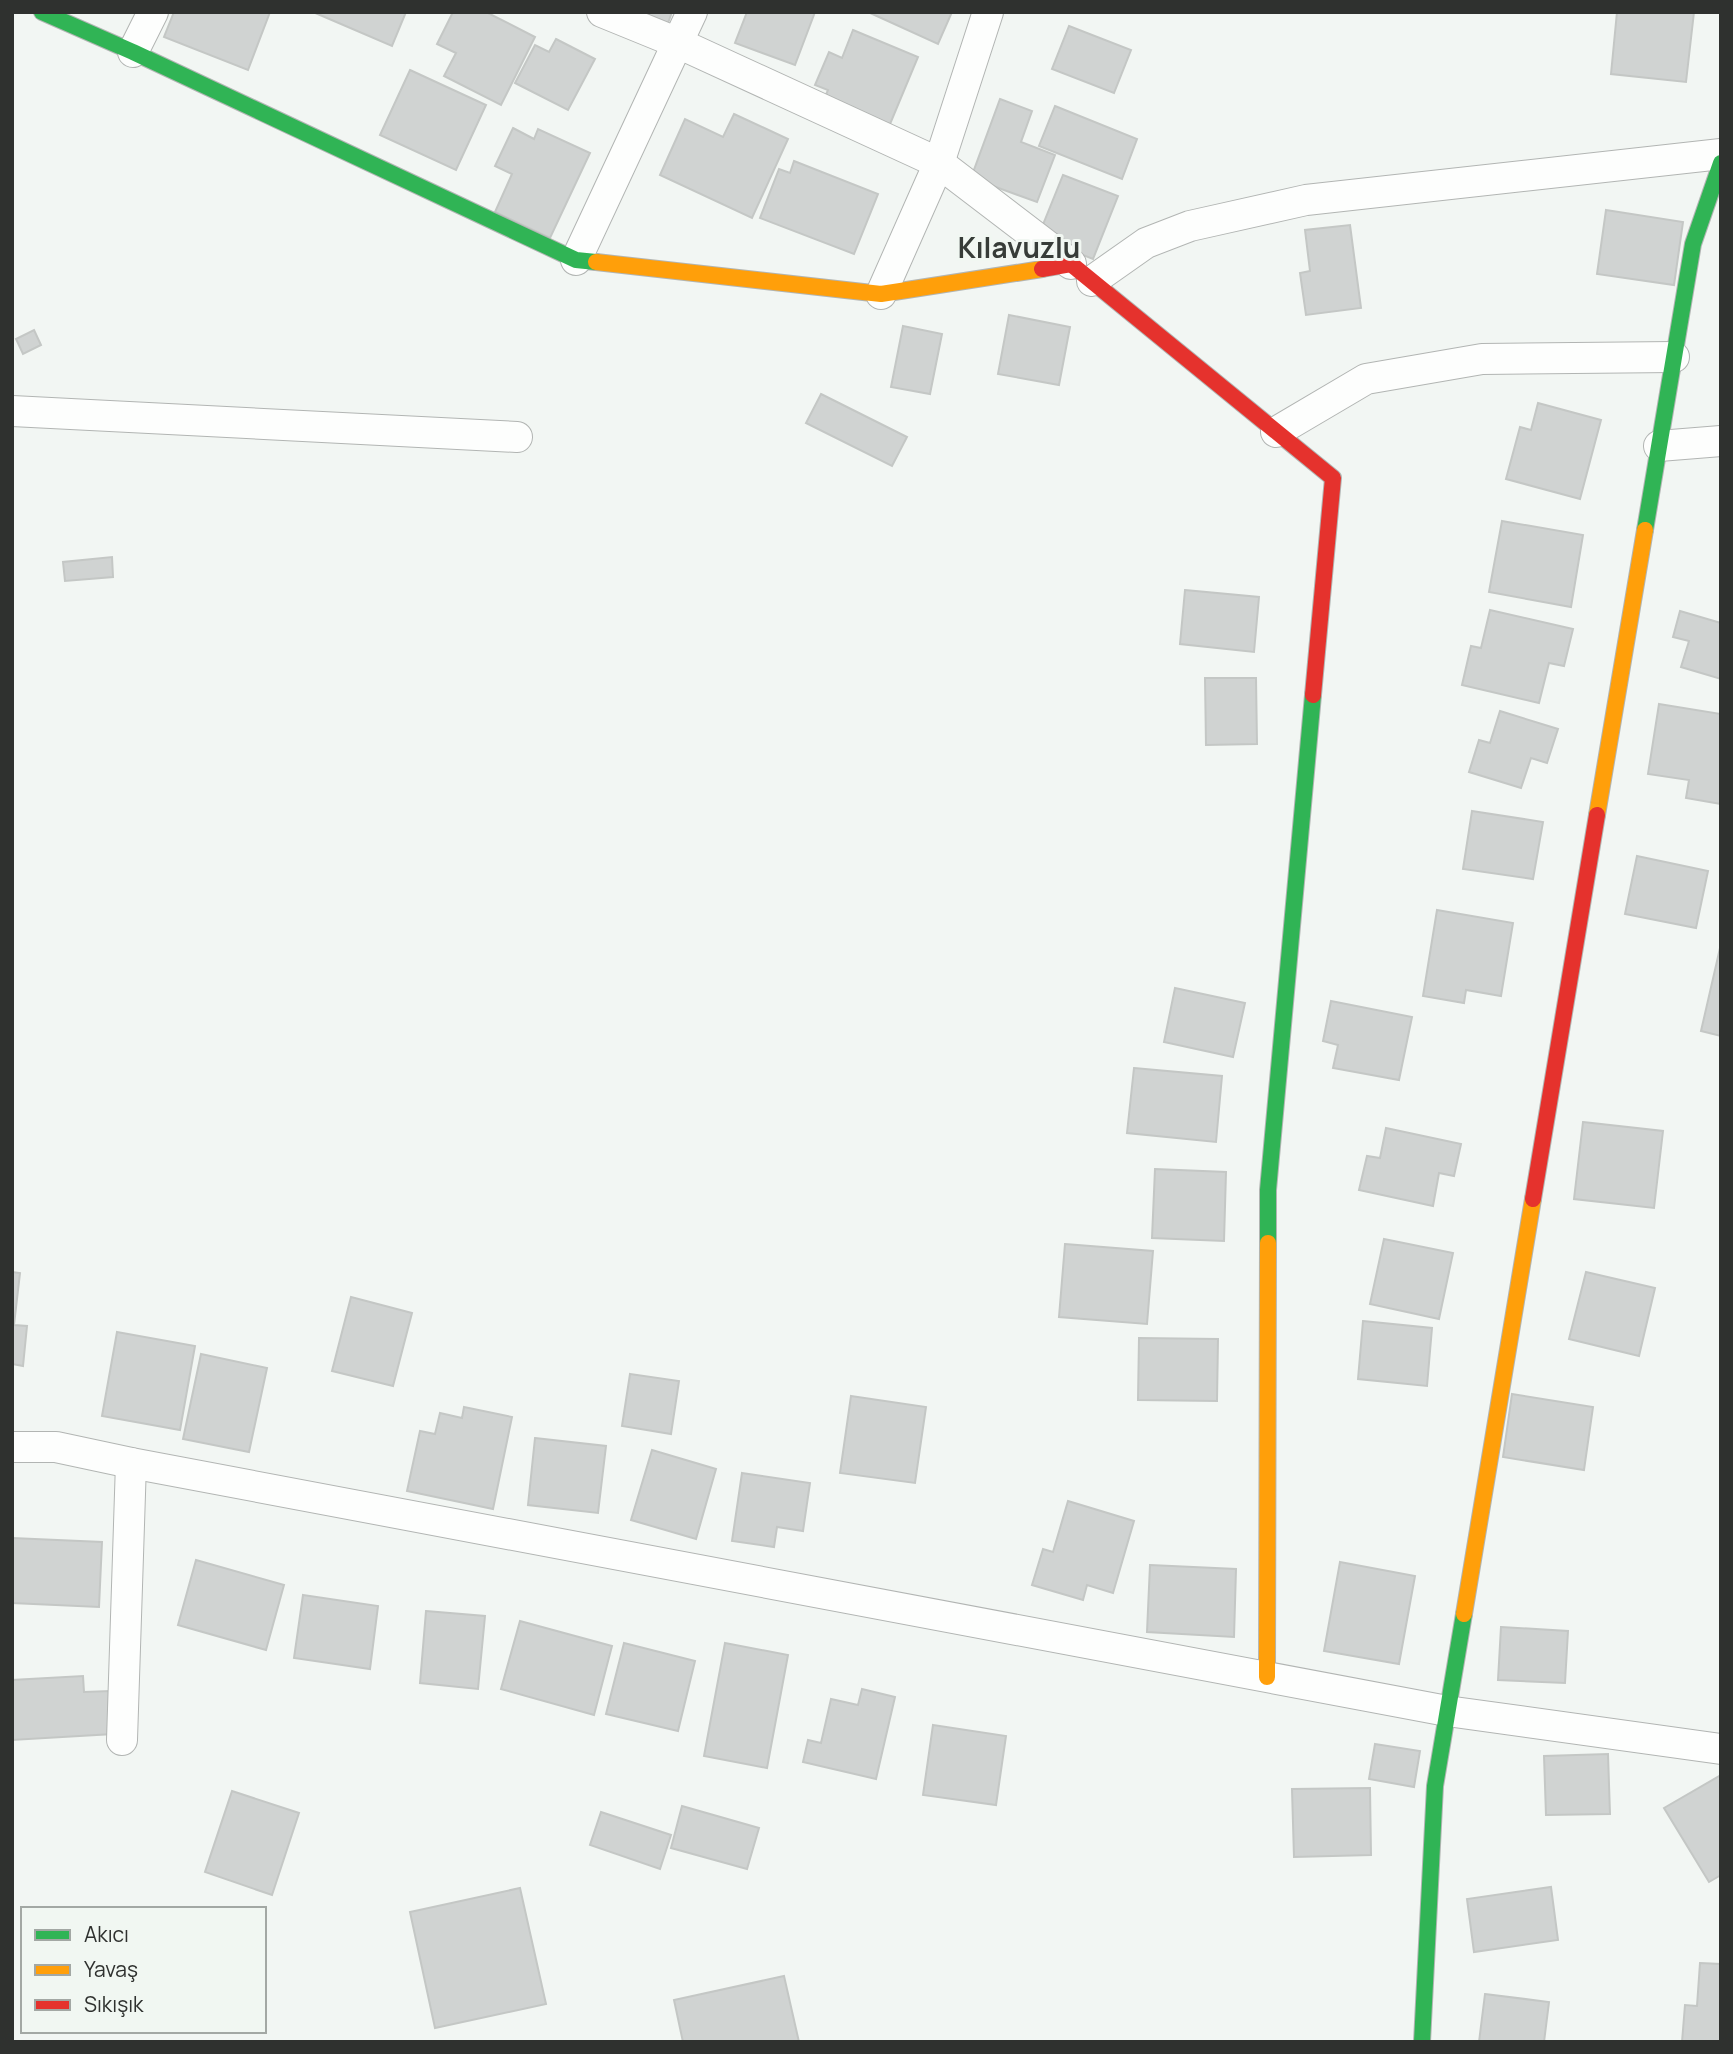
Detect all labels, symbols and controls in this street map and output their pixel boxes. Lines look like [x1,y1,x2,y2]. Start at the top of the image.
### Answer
district label: Kılavuzlu [958,228,1080,266]
legend [21,1907,266,2033]
text: Akıcı [84,1920,129,1948]
text: Yavaş [84,1955,138,1983]
text: Sıkışık [84,1990,144,2018]

